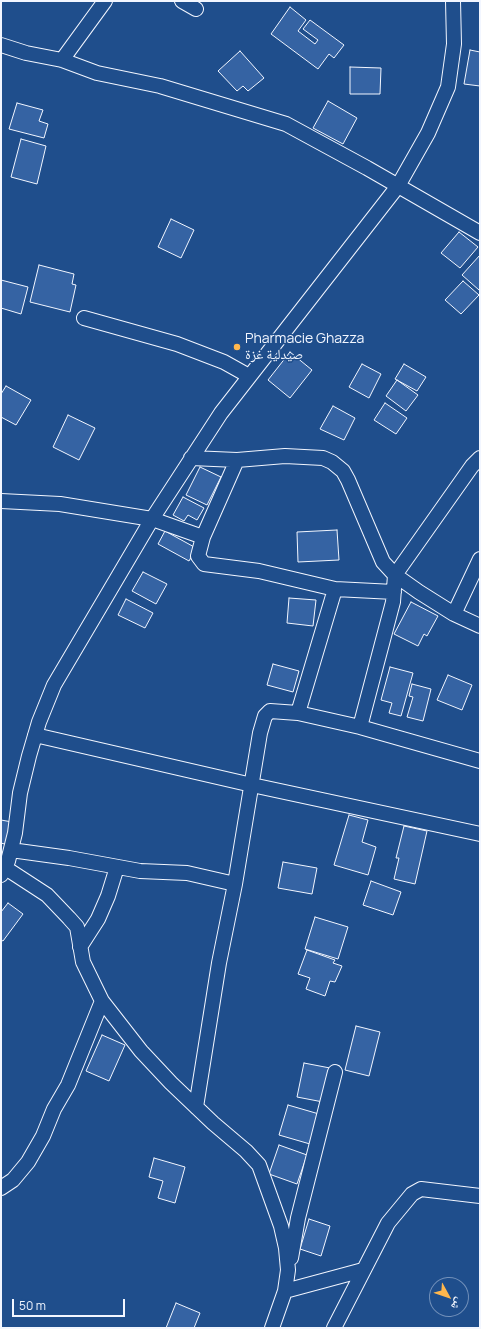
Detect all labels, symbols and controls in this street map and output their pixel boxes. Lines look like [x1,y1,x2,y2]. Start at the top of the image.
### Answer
place label: Pharmacie Ghazza صيدلية غزة [245,331,364,364]
marker: Pharmacie Ghazza صيدلية غزة [232,342,242,352]
north arrow [429,1277,469,1317]
scale bar [14,1291,127,1317]
text: ش [448,1295,467,1314]
text: 50 m [19,1297,46,1314]

